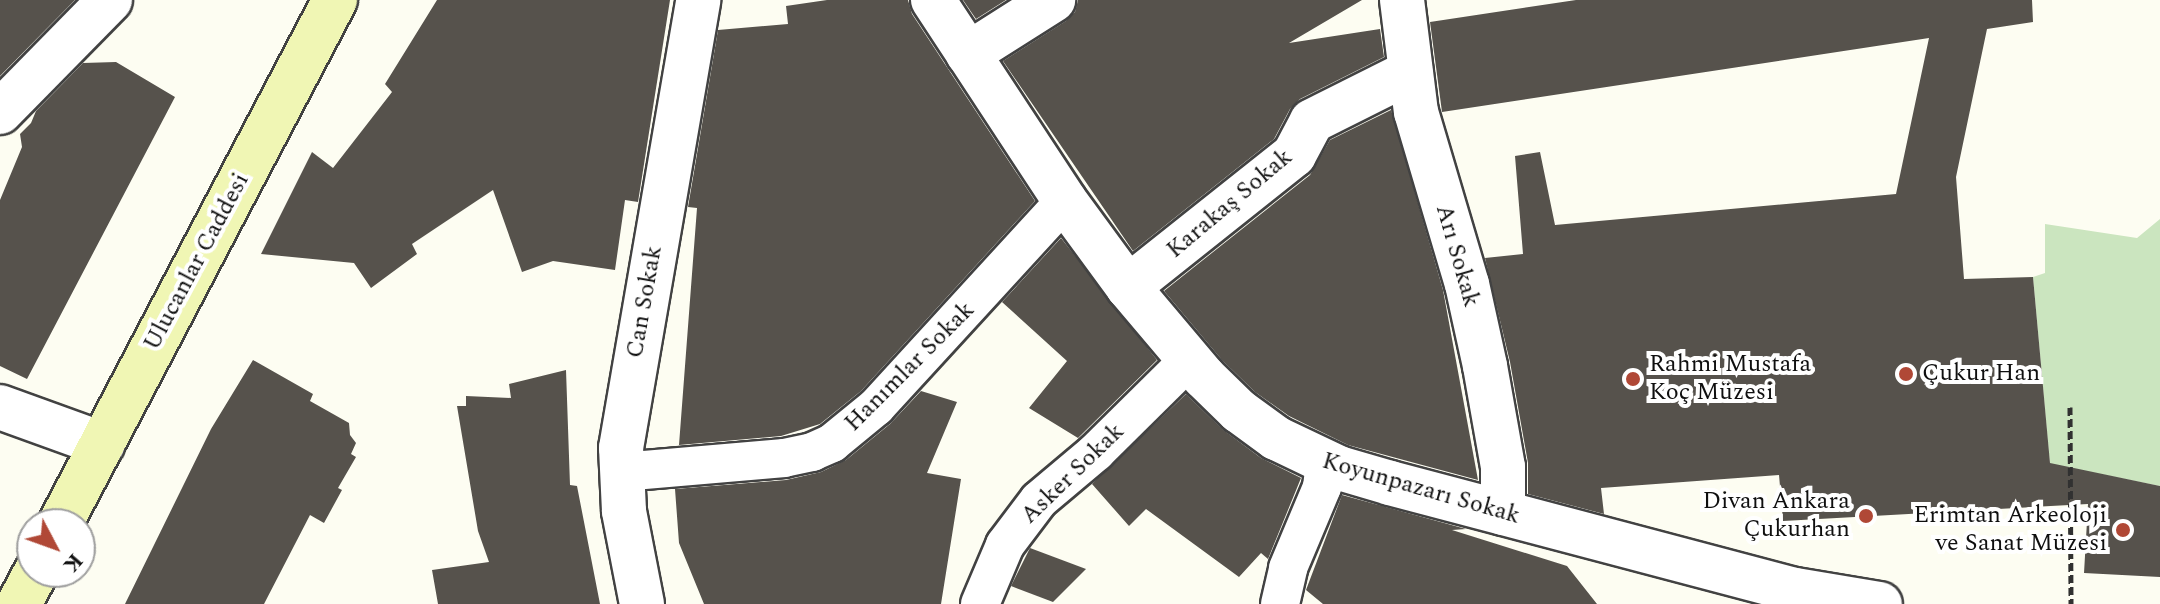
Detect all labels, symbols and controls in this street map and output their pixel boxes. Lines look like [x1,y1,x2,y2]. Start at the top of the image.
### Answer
street label: Karakaş Sokak [1161,143,1299,265]
street label: Ulucanlar Caddesi [138,168,256,356]
street label: Arı Sokak [1429,201,1485,311]
street label: Can Sokak [621,244,669,360]
street label: Hanımlar Sokak [839,296,981,438]
place label: Rahmi Mustafa Koç Müzesi [1649,351,1811,407]
place label: Çukur Han [1922,360,2040,388]
marker: Çukur Han [1897,365,1915,383]
marker: Rahmi Mustafa Koç Müzesi [1624,370,1642,388]
street label: Asker Sokak [1015,418,1131,530]
street label: Koyunpazarı Sokak [1319,447,1523,531]
place label: Divan Ankara Çukurhan [1702,488,1850,544]
place label: Erimtan Arkeoloji ve Sanat Müzesi [1913,502,2107,558]
marker: Divan Ankara Çukurhan [1857,507,1875,525]
north arrow [16,508,96,588]
marker: Erimtan Arkeoloji ve Sanat Müzesi [2114,521,2132,539]
text: K [55,546,91,580]

